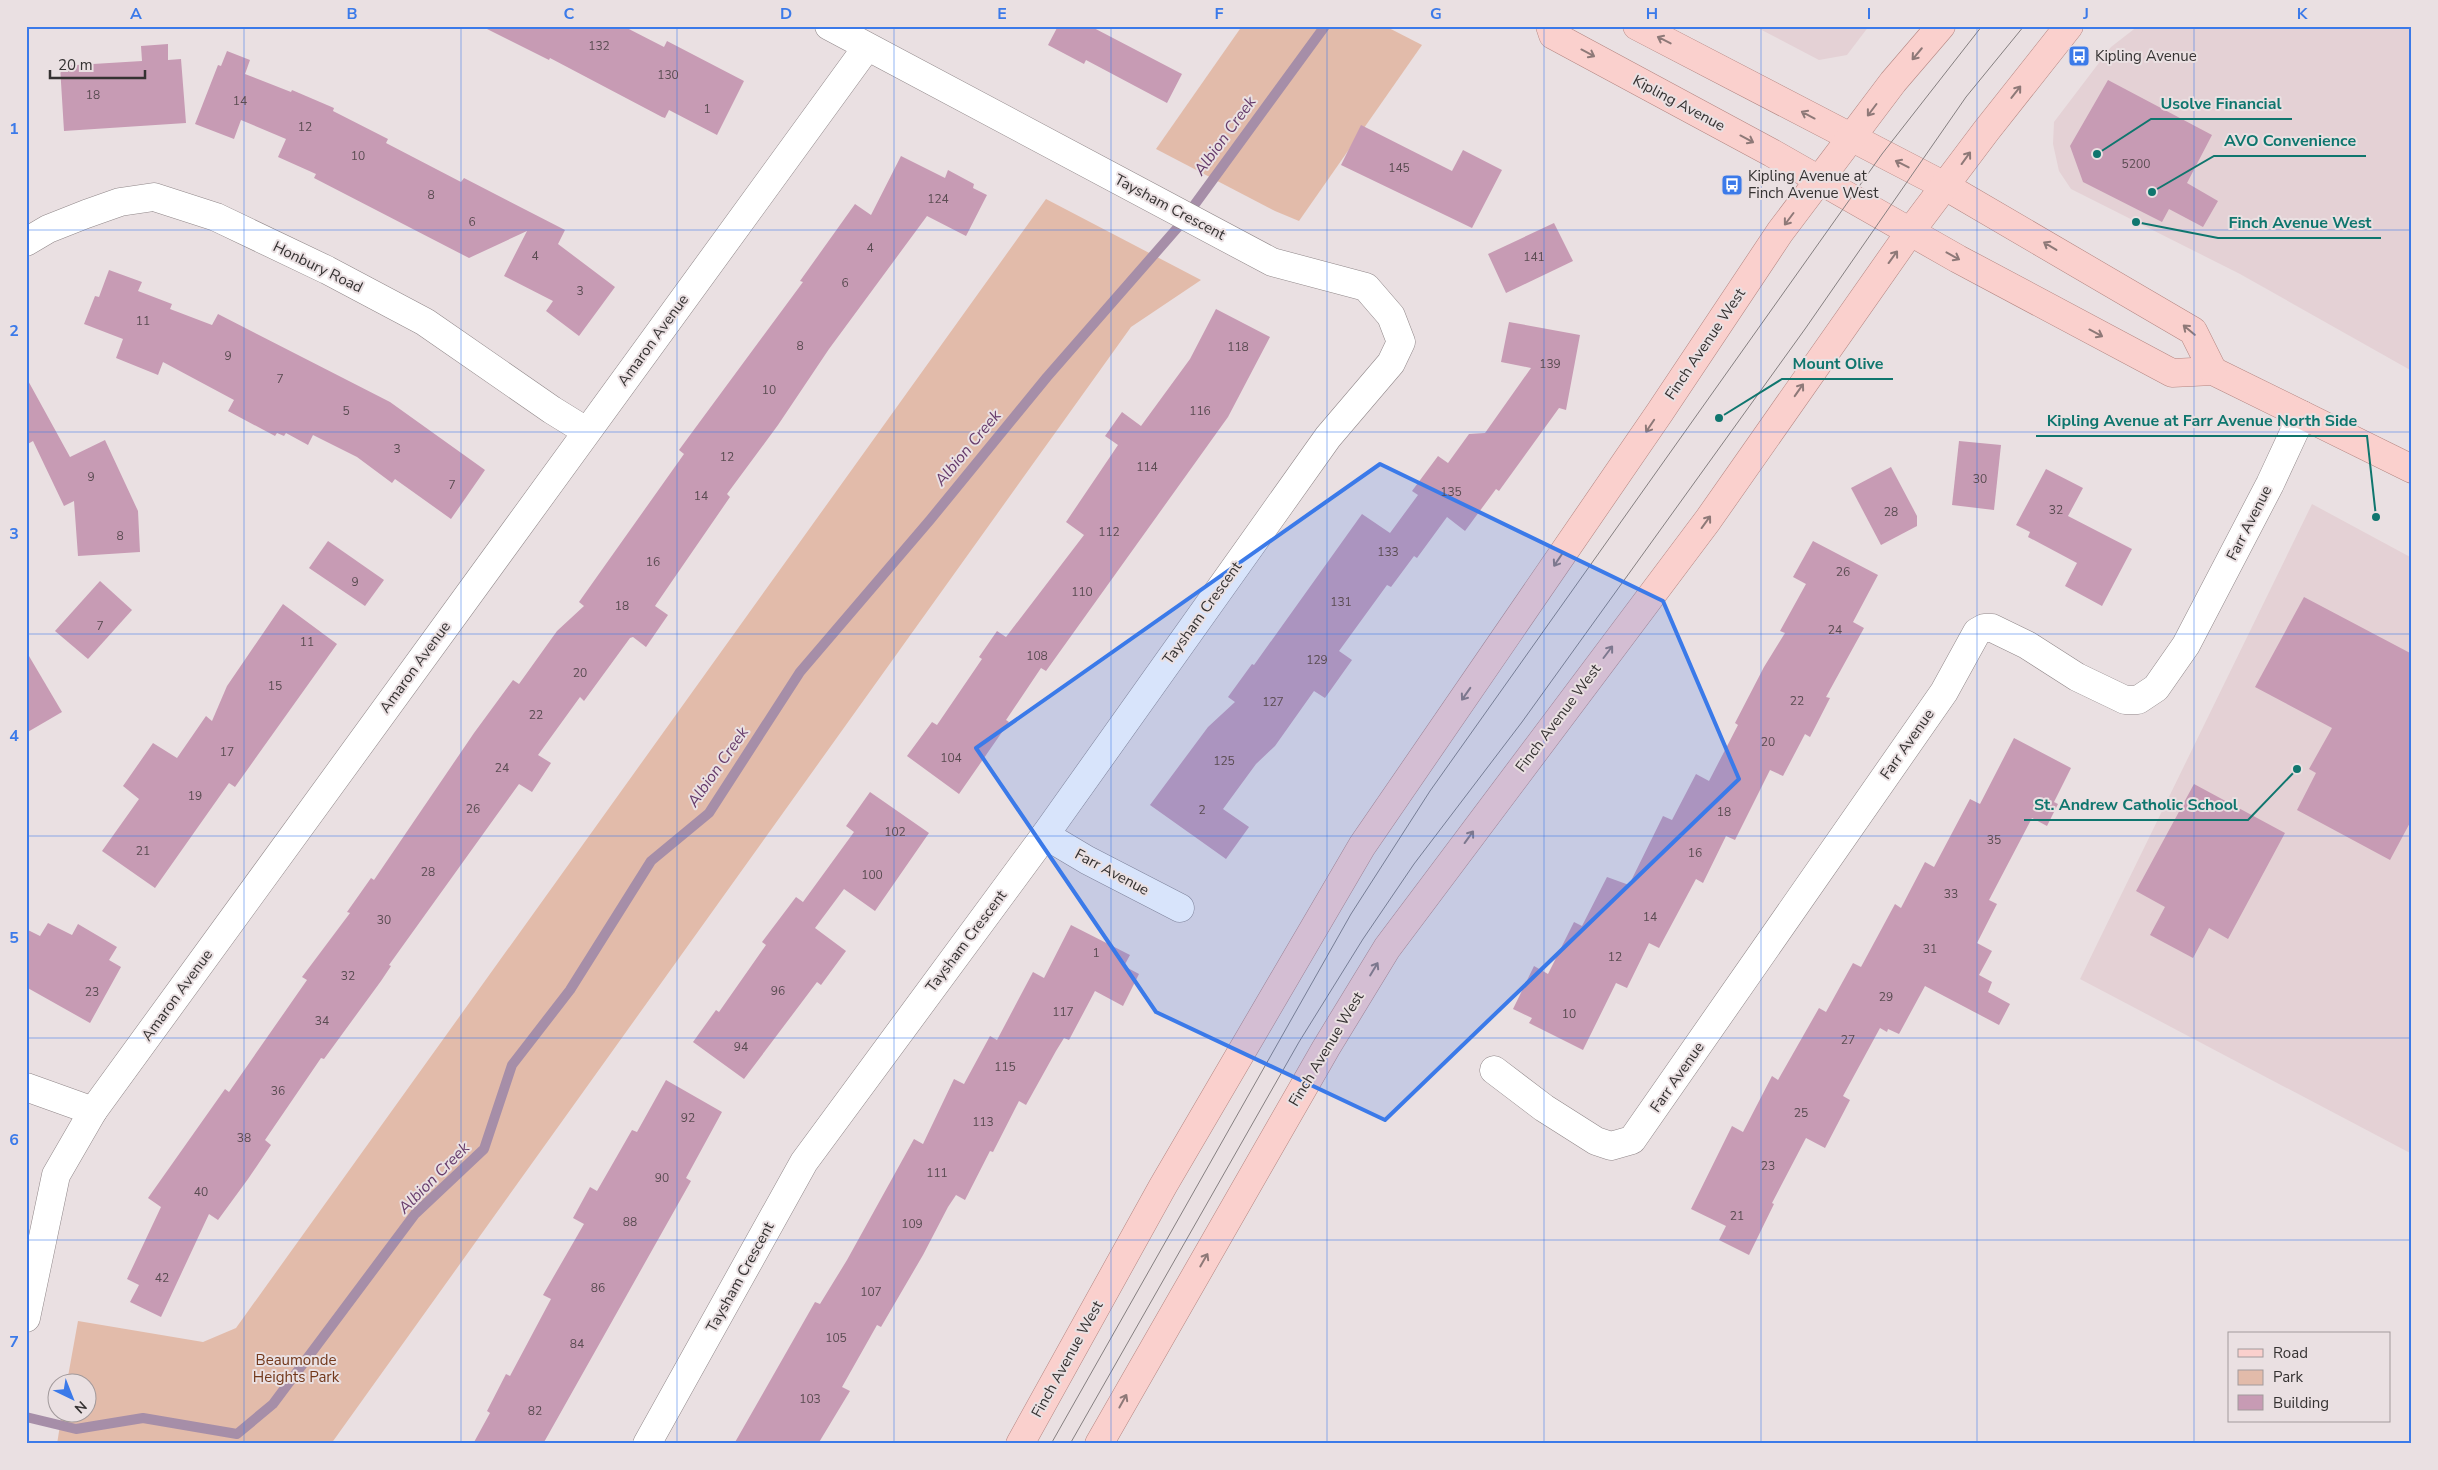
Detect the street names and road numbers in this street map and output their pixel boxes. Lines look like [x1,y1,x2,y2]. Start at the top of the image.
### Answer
street label: Kipling Avenue [1629,70,1729,136]
street label: Taysham Crescent [1111,169,1230,245]
street label: Honbury Road [270,237,366,297]
street label: Finch Avenue West [1660,284,1750,404]
street label: Amaron Avenue [613,290,693,390]
street label: Farr Avenue [2222,482,2276,564]
street label: Taysham Crescent [1158,557,1247,669]
street label: Amaron Avenue [375,617,455,717]
street label: Finch Avenue West [1511,659,1606,776]
street label: Farr Avenue [1875,705,1939,783]
street label: Farr Avenue [1071,844,1153,900]
street label: Taysham Crescent [921,885,1011,996]
street label: Amaron Avenue [137,945,217,1045]
street label: Finch Avenue West [1284,987,1369,1110]
street label: Farr Avenue [1645,1038,1709,1116]
street label: Taysham Crescent [701,1218,779,1336]
street label: Finch Avenue West [1027,1296,1108,1421]

